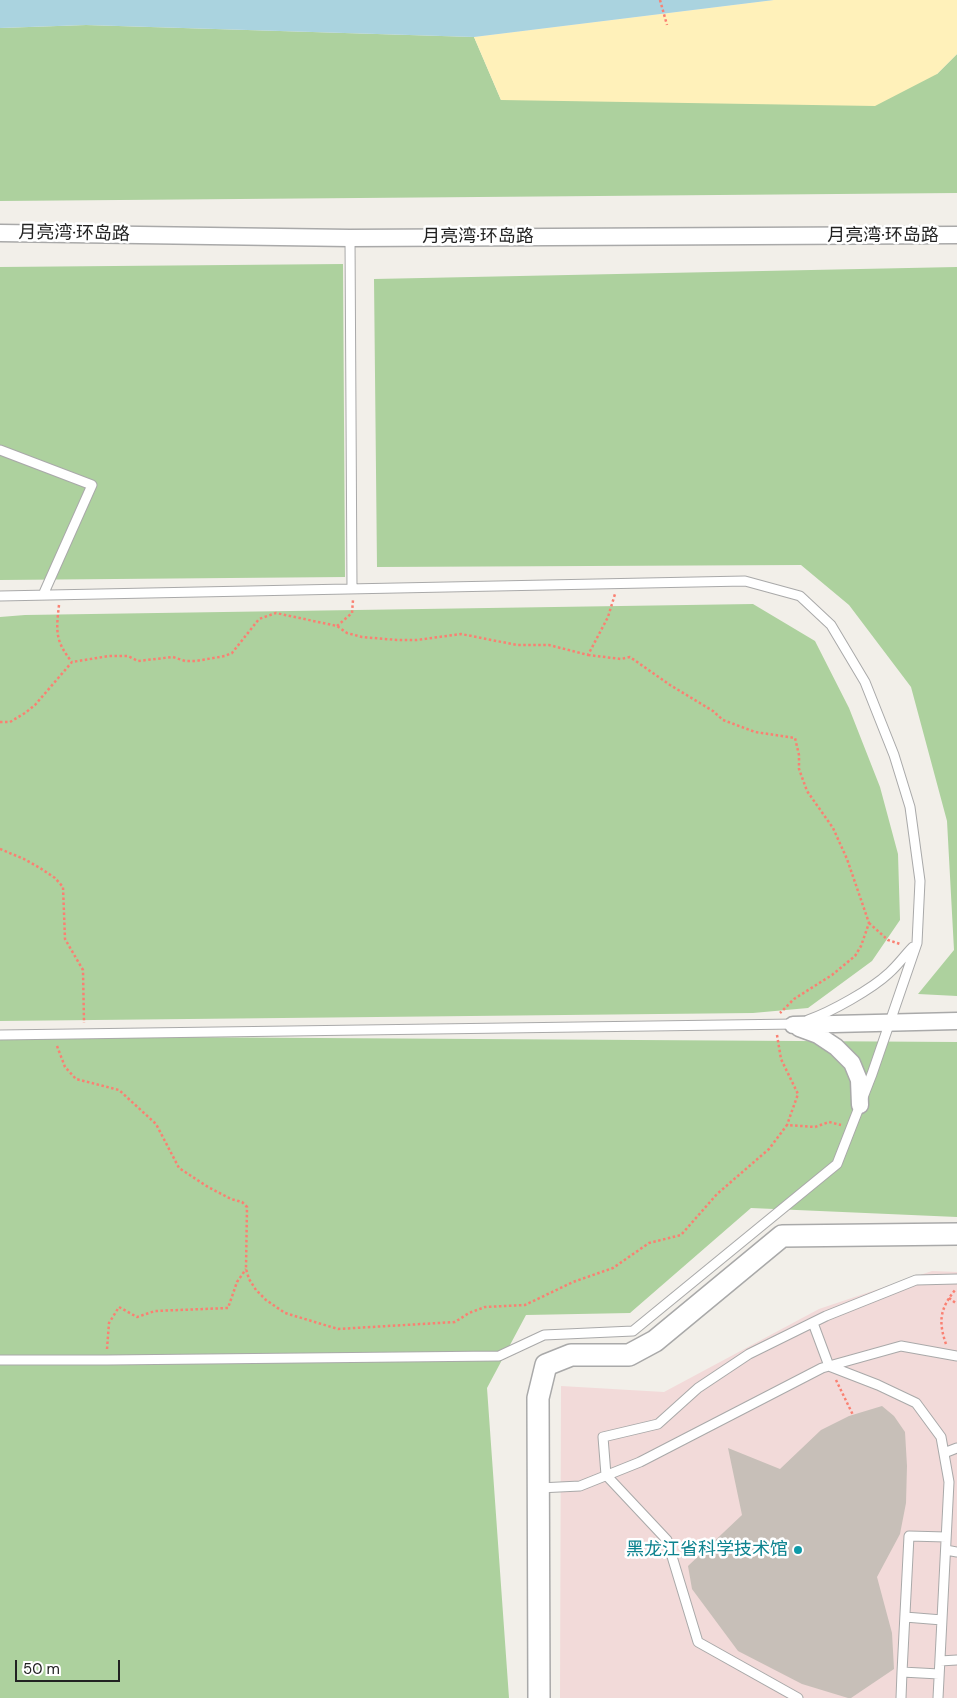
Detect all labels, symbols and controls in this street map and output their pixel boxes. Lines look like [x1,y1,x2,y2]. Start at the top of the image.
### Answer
street label: 月亮湾·环岛路 [18,222,130,246]
street label: 月亮湾·环岛路 [827,225,939,247]
street label: 月亮湾·环岛路 [422,226,534,248]
place label: 黑龙江省科学技术馆 [626,1539,788,1561]
marker: 黑龙江省科学技术馆 [792,1544,804,1556]
scale bar [18,1650,122,1682]
text: 50 m [23,1659,60,1679]

